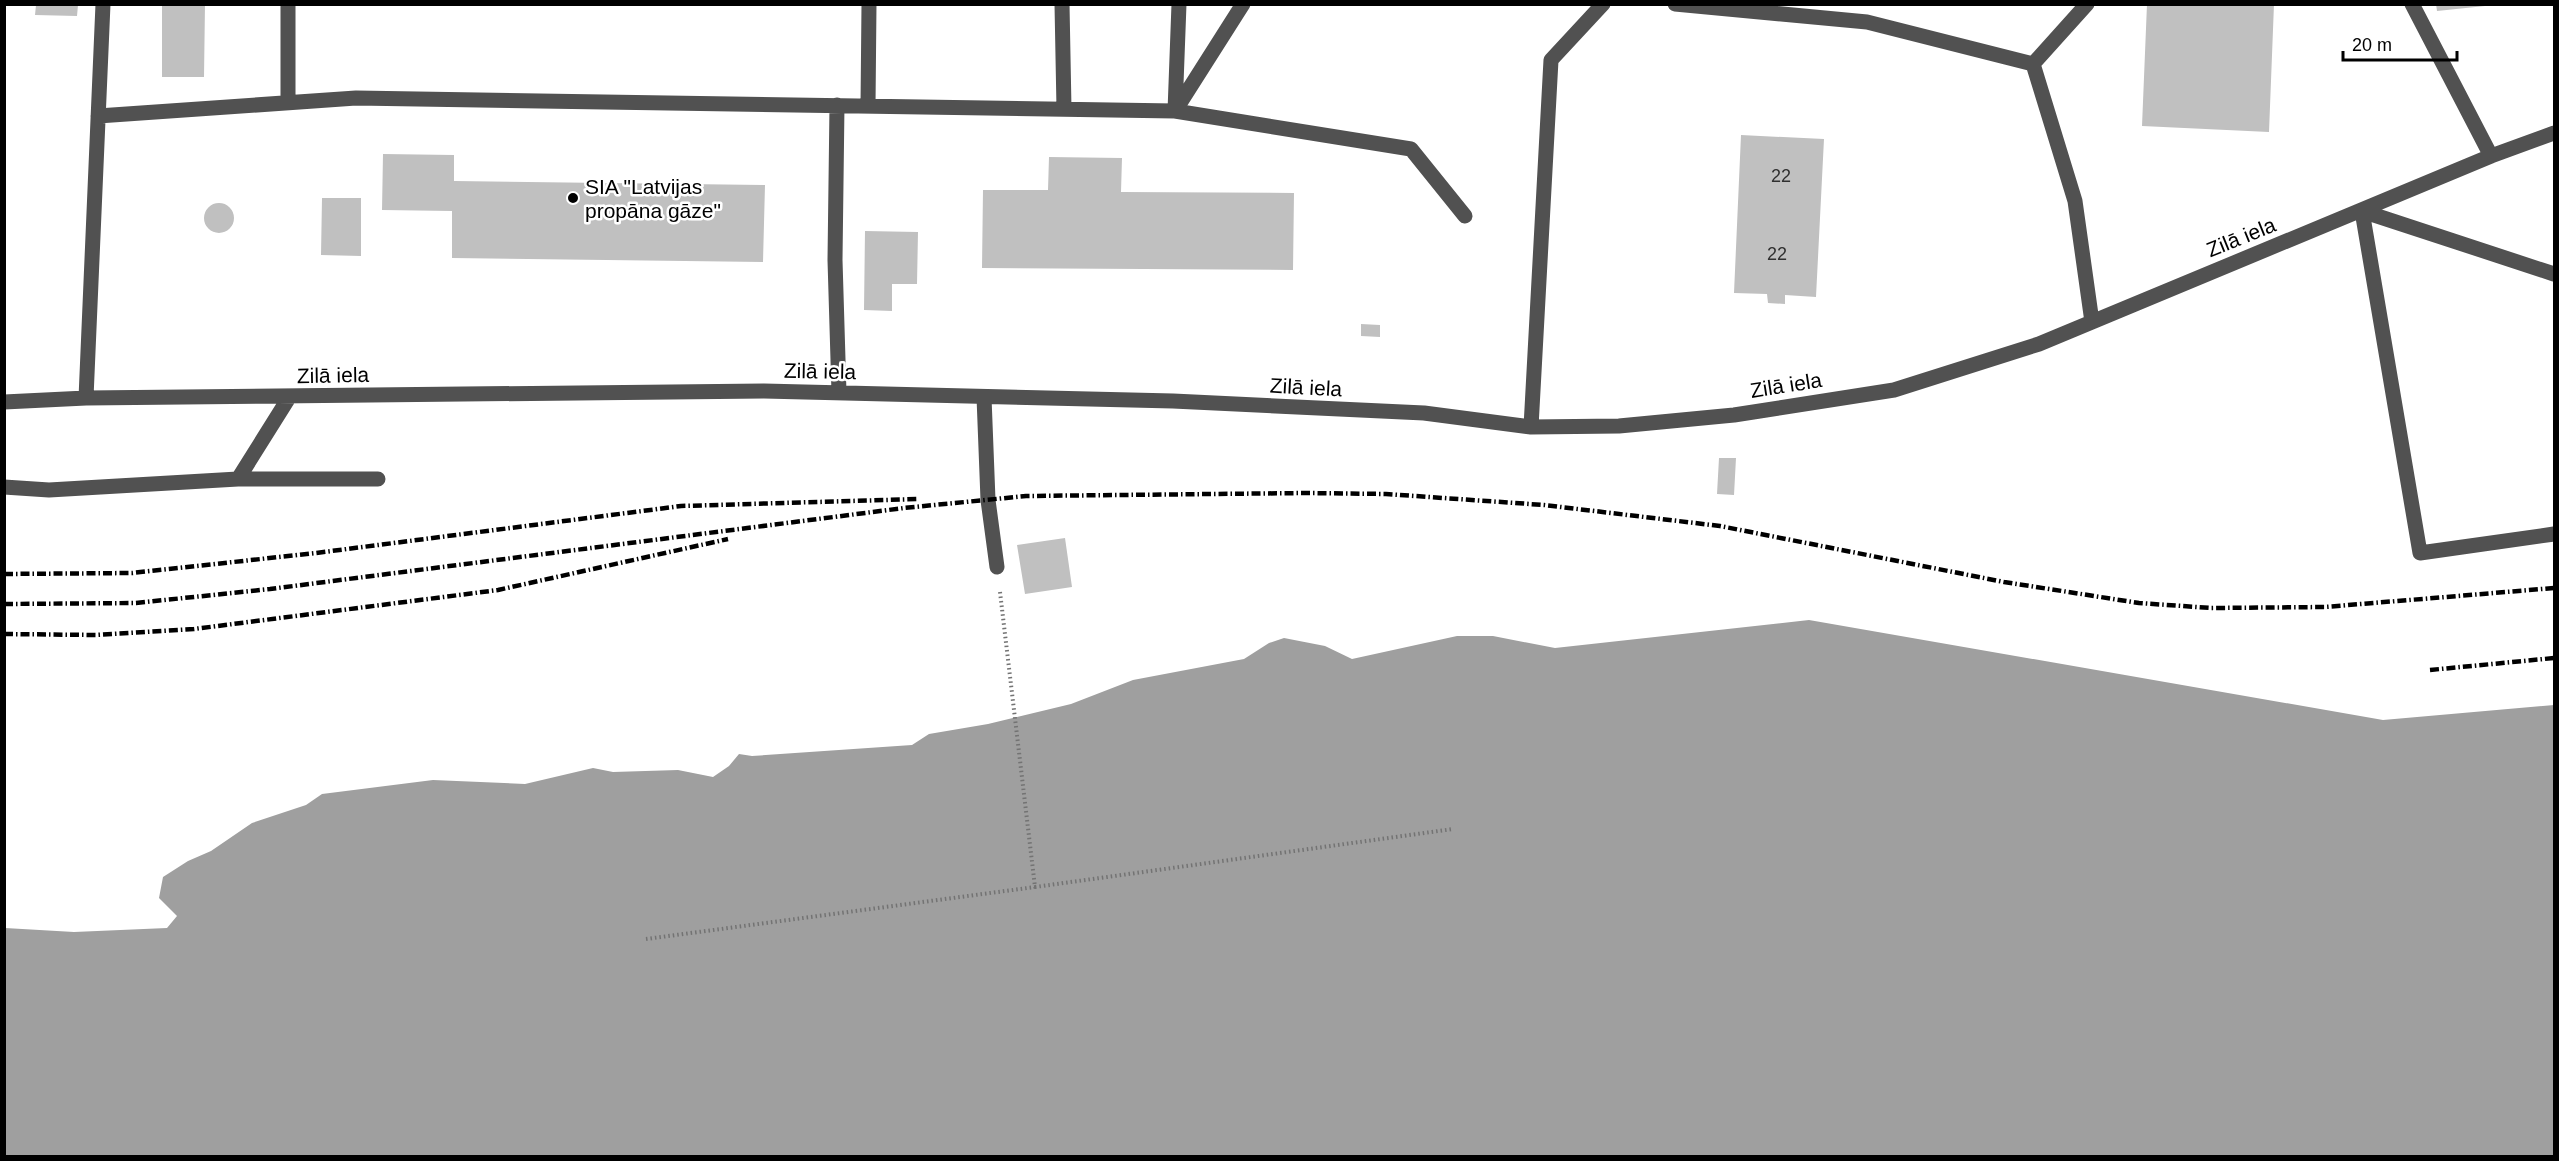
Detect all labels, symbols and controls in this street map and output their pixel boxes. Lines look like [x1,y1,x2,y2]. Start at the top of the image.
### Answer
scale bar [2343,24,2457,62]
text: 20 m [2352,35,2392,55]
house number: 22 [1771,166,1791,186]
place label: SIA "Latvijas propāna gāze" [585,175,721,222]
marker: SIA "Latvijas propāna gāze" [566,191,580,205]
street label: Zilā iela [2203,213,2279,261]
house number: 22 [1767,244,1787,264]
street label: Zilā iela [784,359,857,383]
street label: Zilā iela [297,363,370,387]
street label: Zilā iela [1748,368,1824,402]
street label: Zilā iela [1269,374,1343,400]

